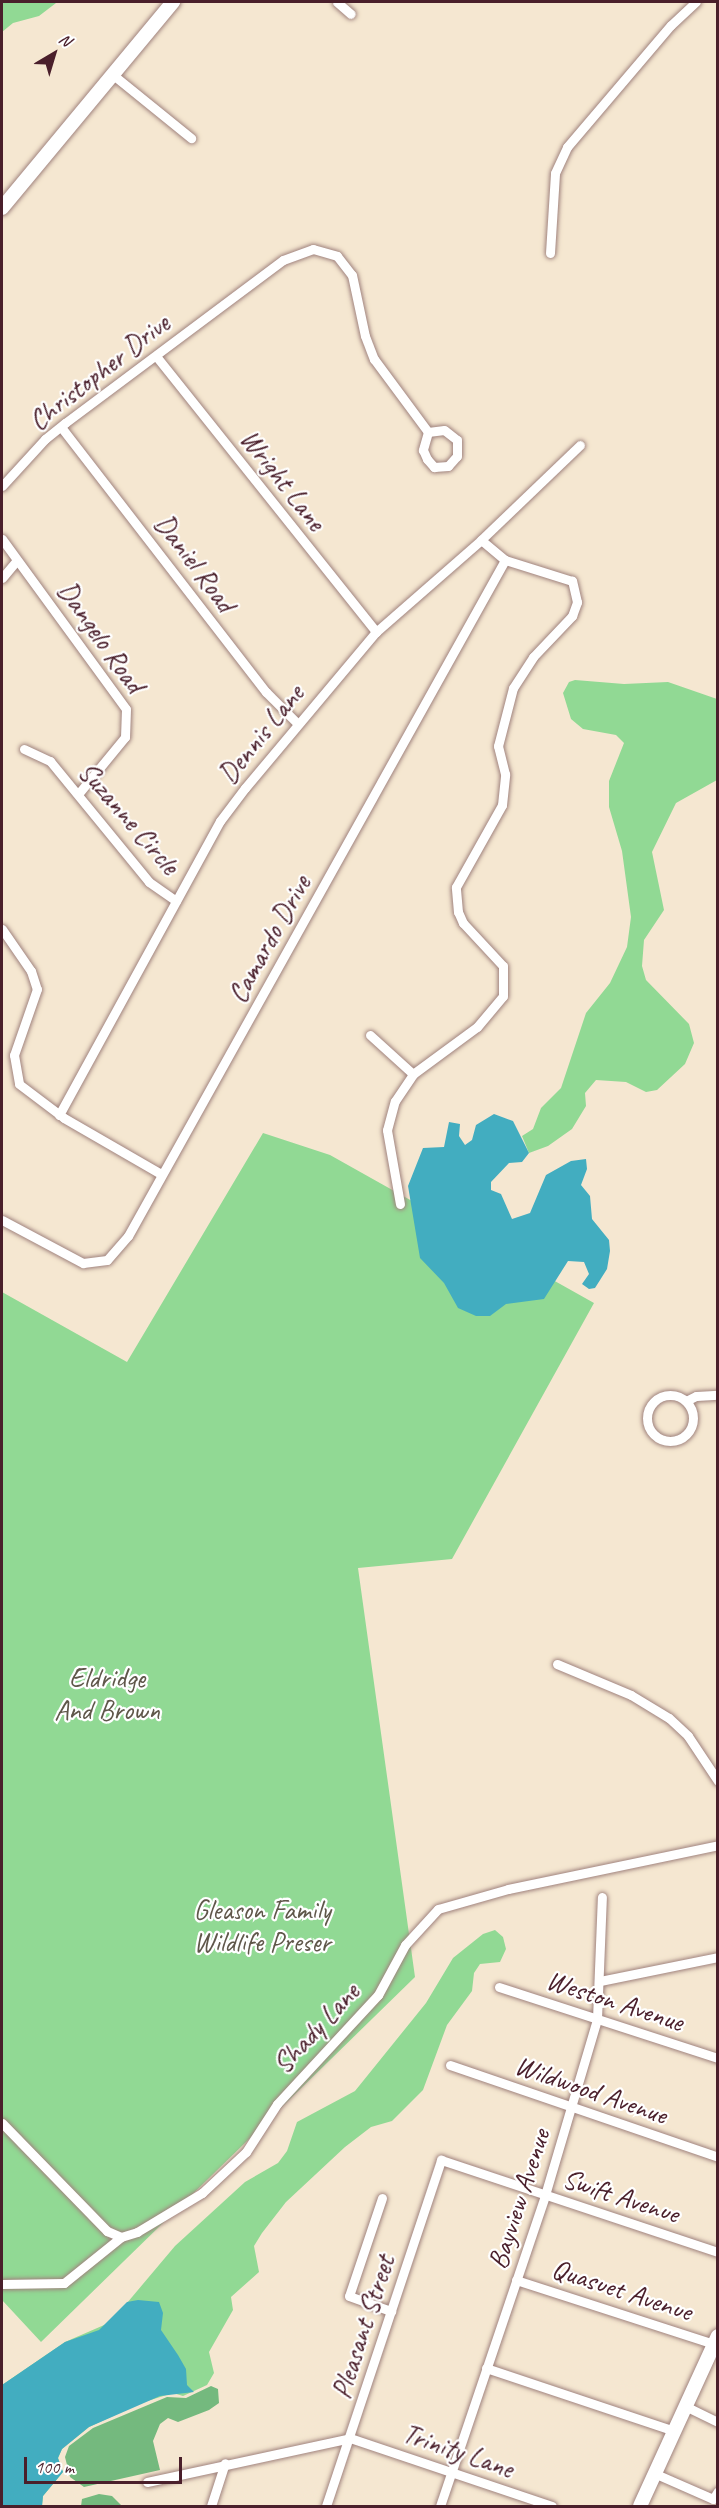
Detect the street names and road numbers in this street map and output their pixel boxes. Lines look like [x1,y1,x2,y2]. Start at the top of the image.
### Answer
street label: Christopher Drive [22,307,176,437]
street label: Wright Lane [233,422,333,538]
street label: Daniel Road [147,507,243,619]
street label: Dangelo Road [50,575,152,699]
street label: Dennis Lane [211,678,311,790]
street label: Suzanne Circle [71,755,187,881]
street label: Camardo Drive [220,869,318,1009]
street label: Weston Avenue [542,1963,688,2039]
street label: Shady Lane [265,1975,367,2081]
street label: Wildwood Avenue [511,2048,671,2132]
street label: Bayview Avenue [481,2125,557,2273]
street label: Swift Avenue [559,2161,683,2231]
street label: Pleasant Street [324,2251,402,2403]
street label: Quasuet Avenue [548,2252,696,2328]
street label: Trinity Lane [398,2416,518,2486]

